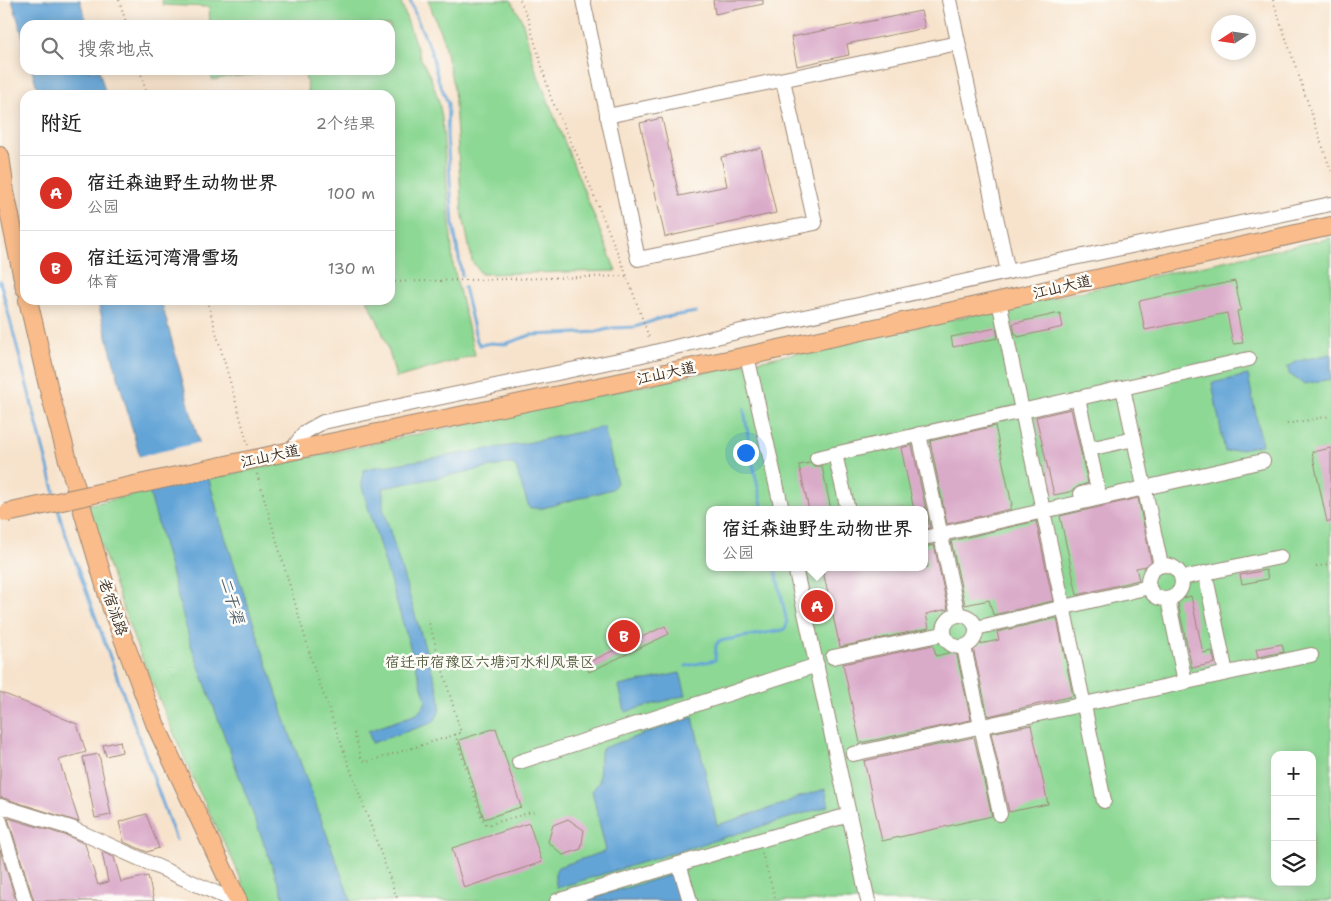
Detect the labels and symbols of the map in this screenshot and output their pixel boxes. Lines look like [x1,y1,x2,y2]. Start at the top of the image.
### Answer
north arrow [1211,15,1256,60]
street label: 江山大道 [1031,271,1093,303]
street label: 江山大道 [635,357,697,389]
street label: 江山大道 [239,440,301,472]
your location [733,440,759,466]
water label: 二干渠 [215,574,249,628]
street label: 老宿沭路 [94,575,132,639]
pin: A [801,587,833,625]
pin: B [608,617,640,655]
park label: 宿迁市宿豫区六塘河水利风景区 [385,652,595,672]

